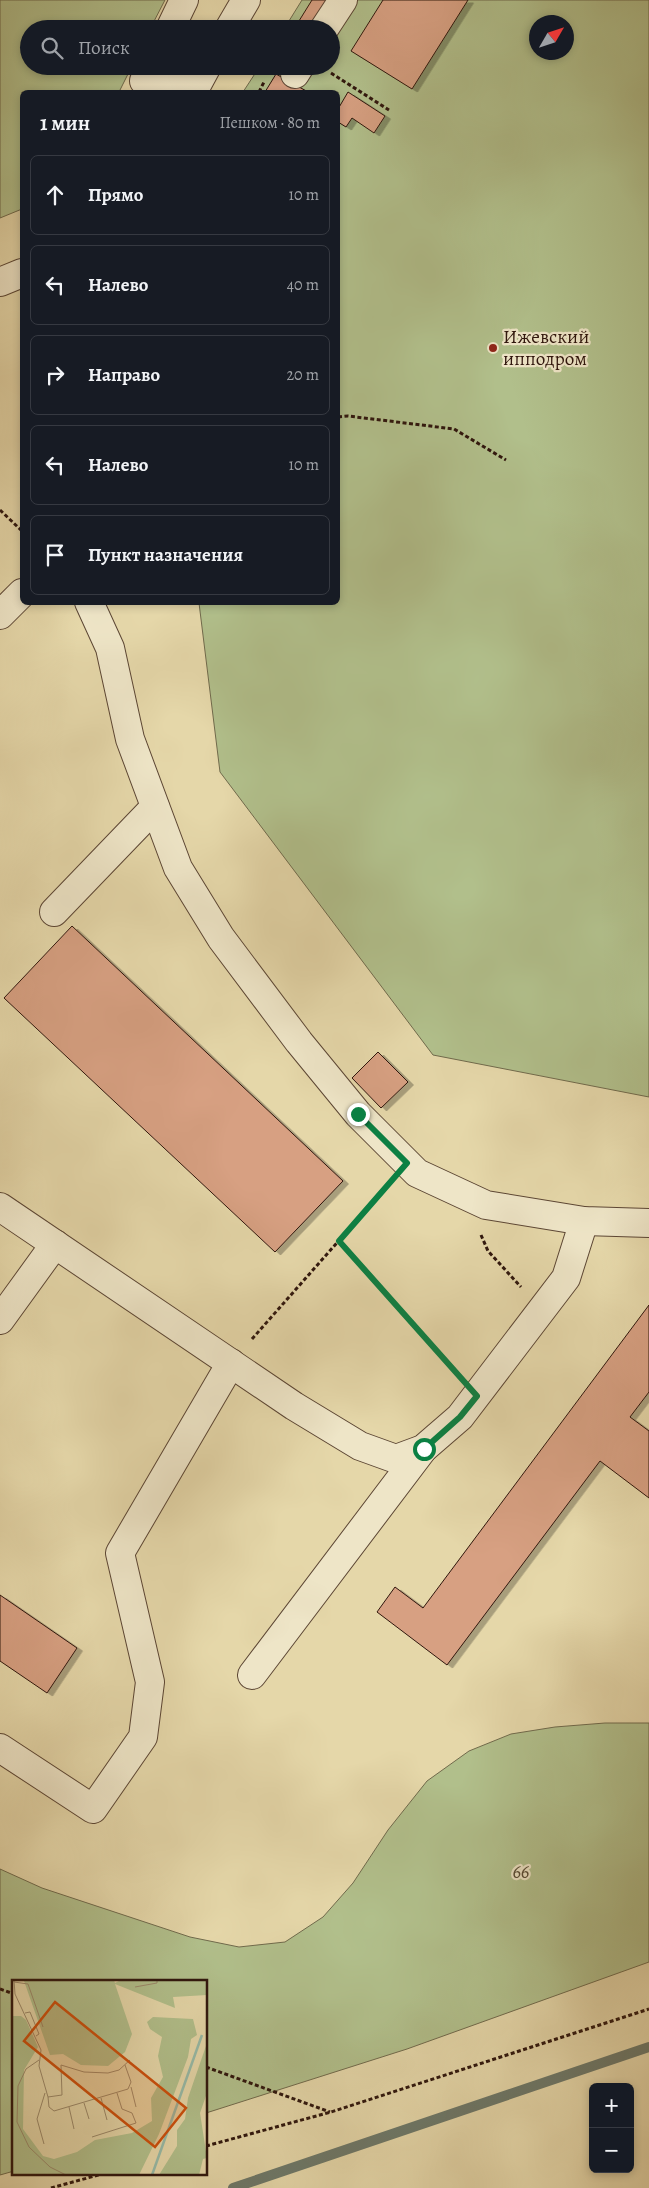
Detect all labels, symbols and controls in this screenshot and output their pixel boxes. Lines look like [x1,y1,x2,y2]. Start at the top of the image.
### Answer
north arrow [529,15,574,60]
search box [20,20,340,75]
icon: search [38,34,66,62]
text: Поиск [78,35,130,61]
text: 1 мин [40,109,90,137]
text: Пешком · 80 m [220,112,320,134]
icon: ahead [41,181,69,209]
text: Прямо [88,182,143,208]
text: 10 m [289,184,319,206]
icon: left [41,271,69,299]
text: Налево [88,272,148,298]
text: 40 m [287,274,319,296]
place label: Ижевский ипподром [503,324,589,372]
marker: Ижевский ипподром [487,342,499,354]
icon: right [41,361,69,389]
text: Направо [88,362,160,388]
text: 20 m [286,364,319,386]
icon: left [41,451,69,479]
text: Налево [88,452,148,478]
text: 10 m [289,454,319,476]
icon: arrive [41,541,69,569]
text: Пункт назначения [88,542,243,568]
route end [347,1103,370,1126]
route start [413,1438,436,1461]
park label: 66 [513,1859,529,1885]
inset map [12,1980,208,2176]
map controls [589,2083,634,2173]
button: + [589,2083,634,2128]
button: − [589,2128,634,2173]

